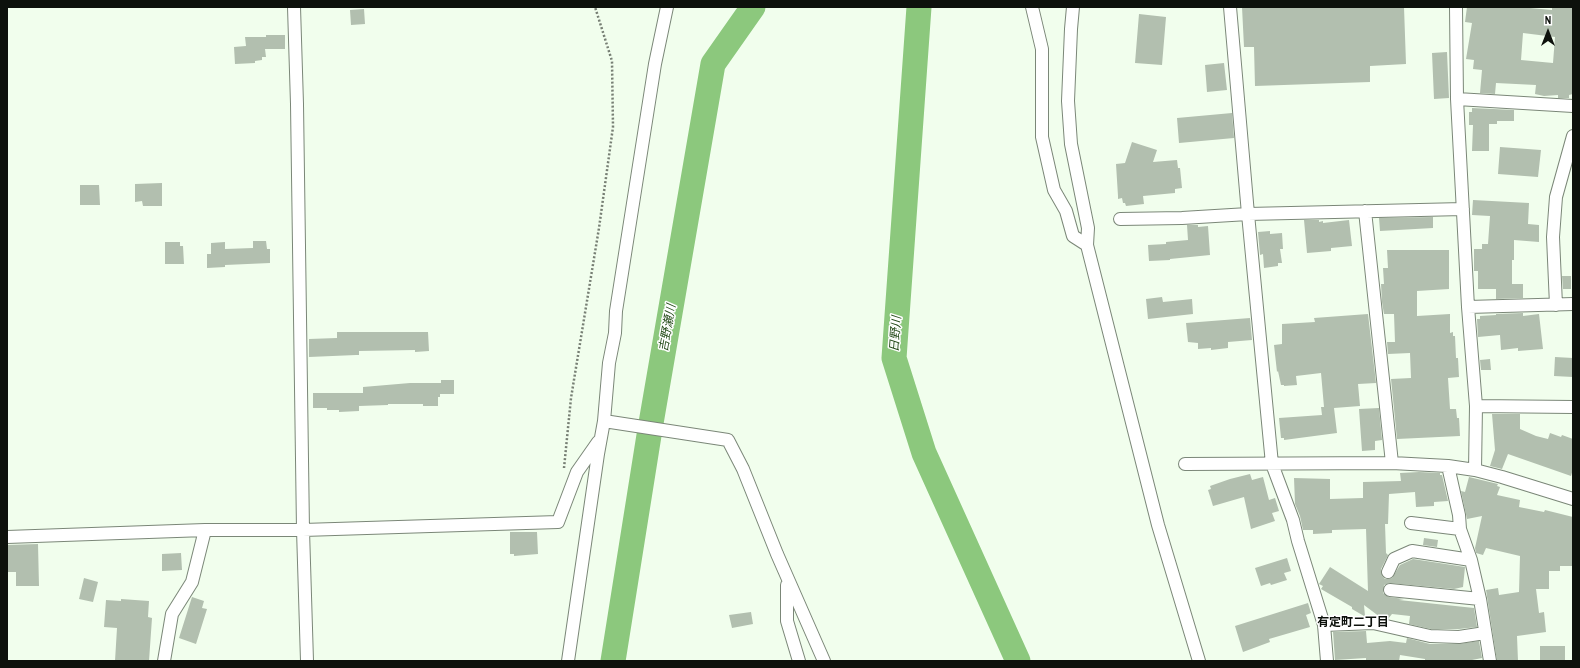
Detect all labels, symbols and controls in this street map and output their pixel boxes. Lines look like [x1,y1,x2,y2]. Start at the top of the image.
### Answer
north arrow [1528,12,1568,52]
text: N [1545,13,1551,27]
water label: 吉野瀬川 [657,303,679,353]
water label: 日野川 [888,316,904,352]
district label: 有定町二丁目 [1317,616,1389,630]

